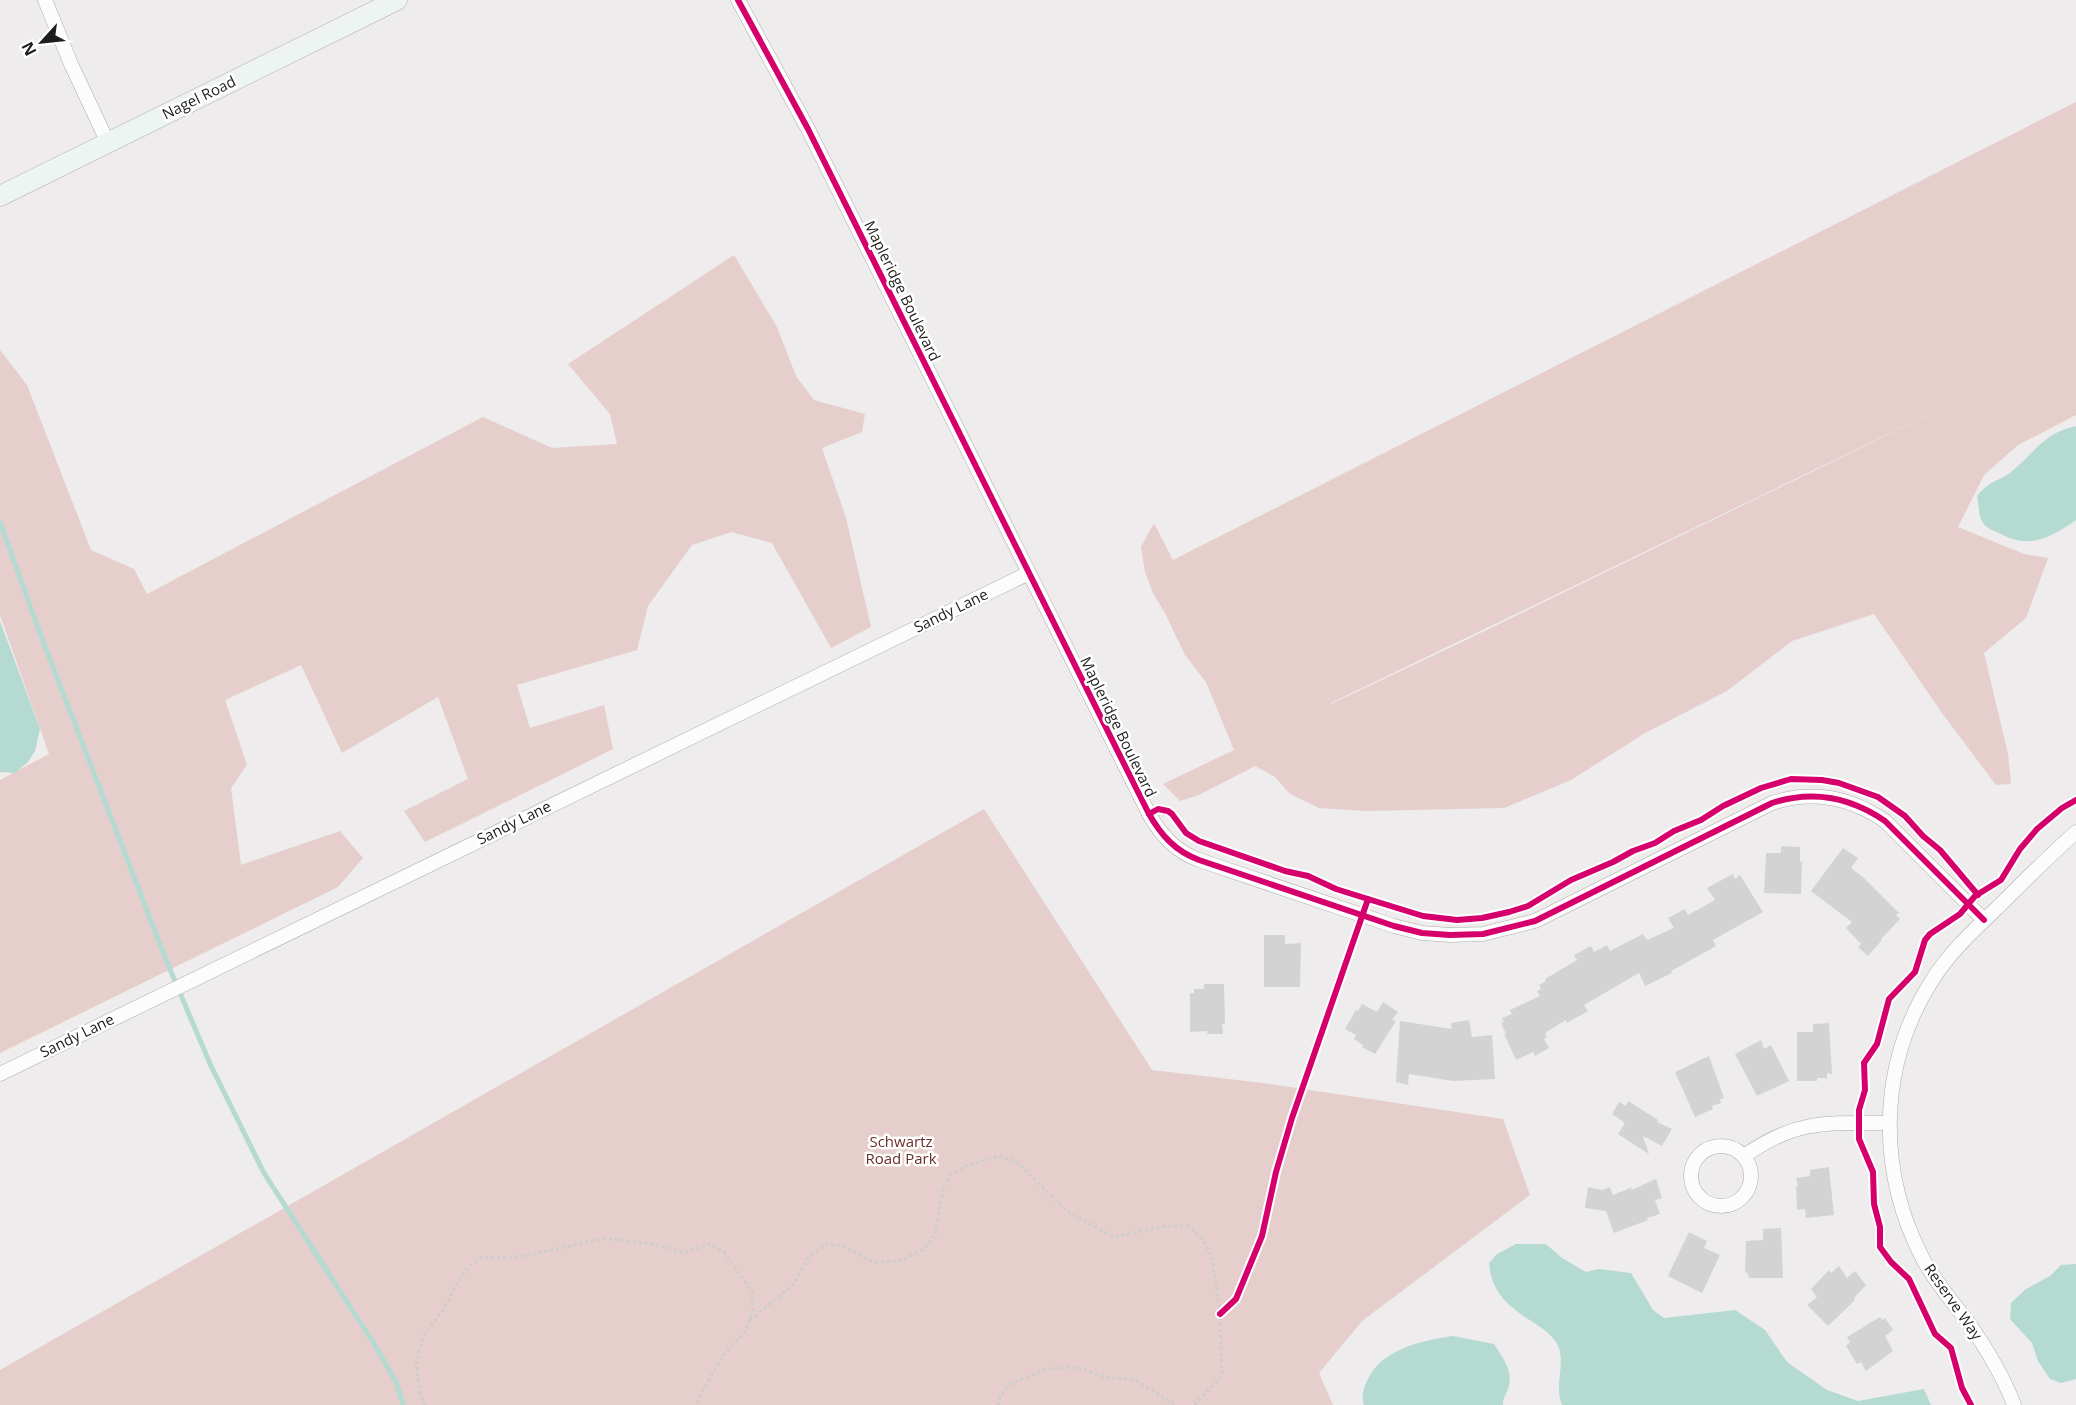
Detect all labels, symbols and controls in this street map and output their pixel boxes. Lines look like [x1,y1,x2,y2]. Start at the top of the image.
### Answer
north arrow [12,12,72,72]
text: N [16,38,41,60]
street label: Nagel Road [158,71,239,124]
street label: Mapleridge Boulevard [860,217,946,364]
street label: Sandy Lane [910,584,991,637]
street label: Mapleridge Boulevard [1076,653,1162,800]
street label: Sandy Lane [473,796,554,849]
street label: Sandy Lane [36,1009,117,1062]
park label: Schwartz Road Park [865,1131,937,1168]
street label: Reserve Way [1920,1259,1988,1344]

